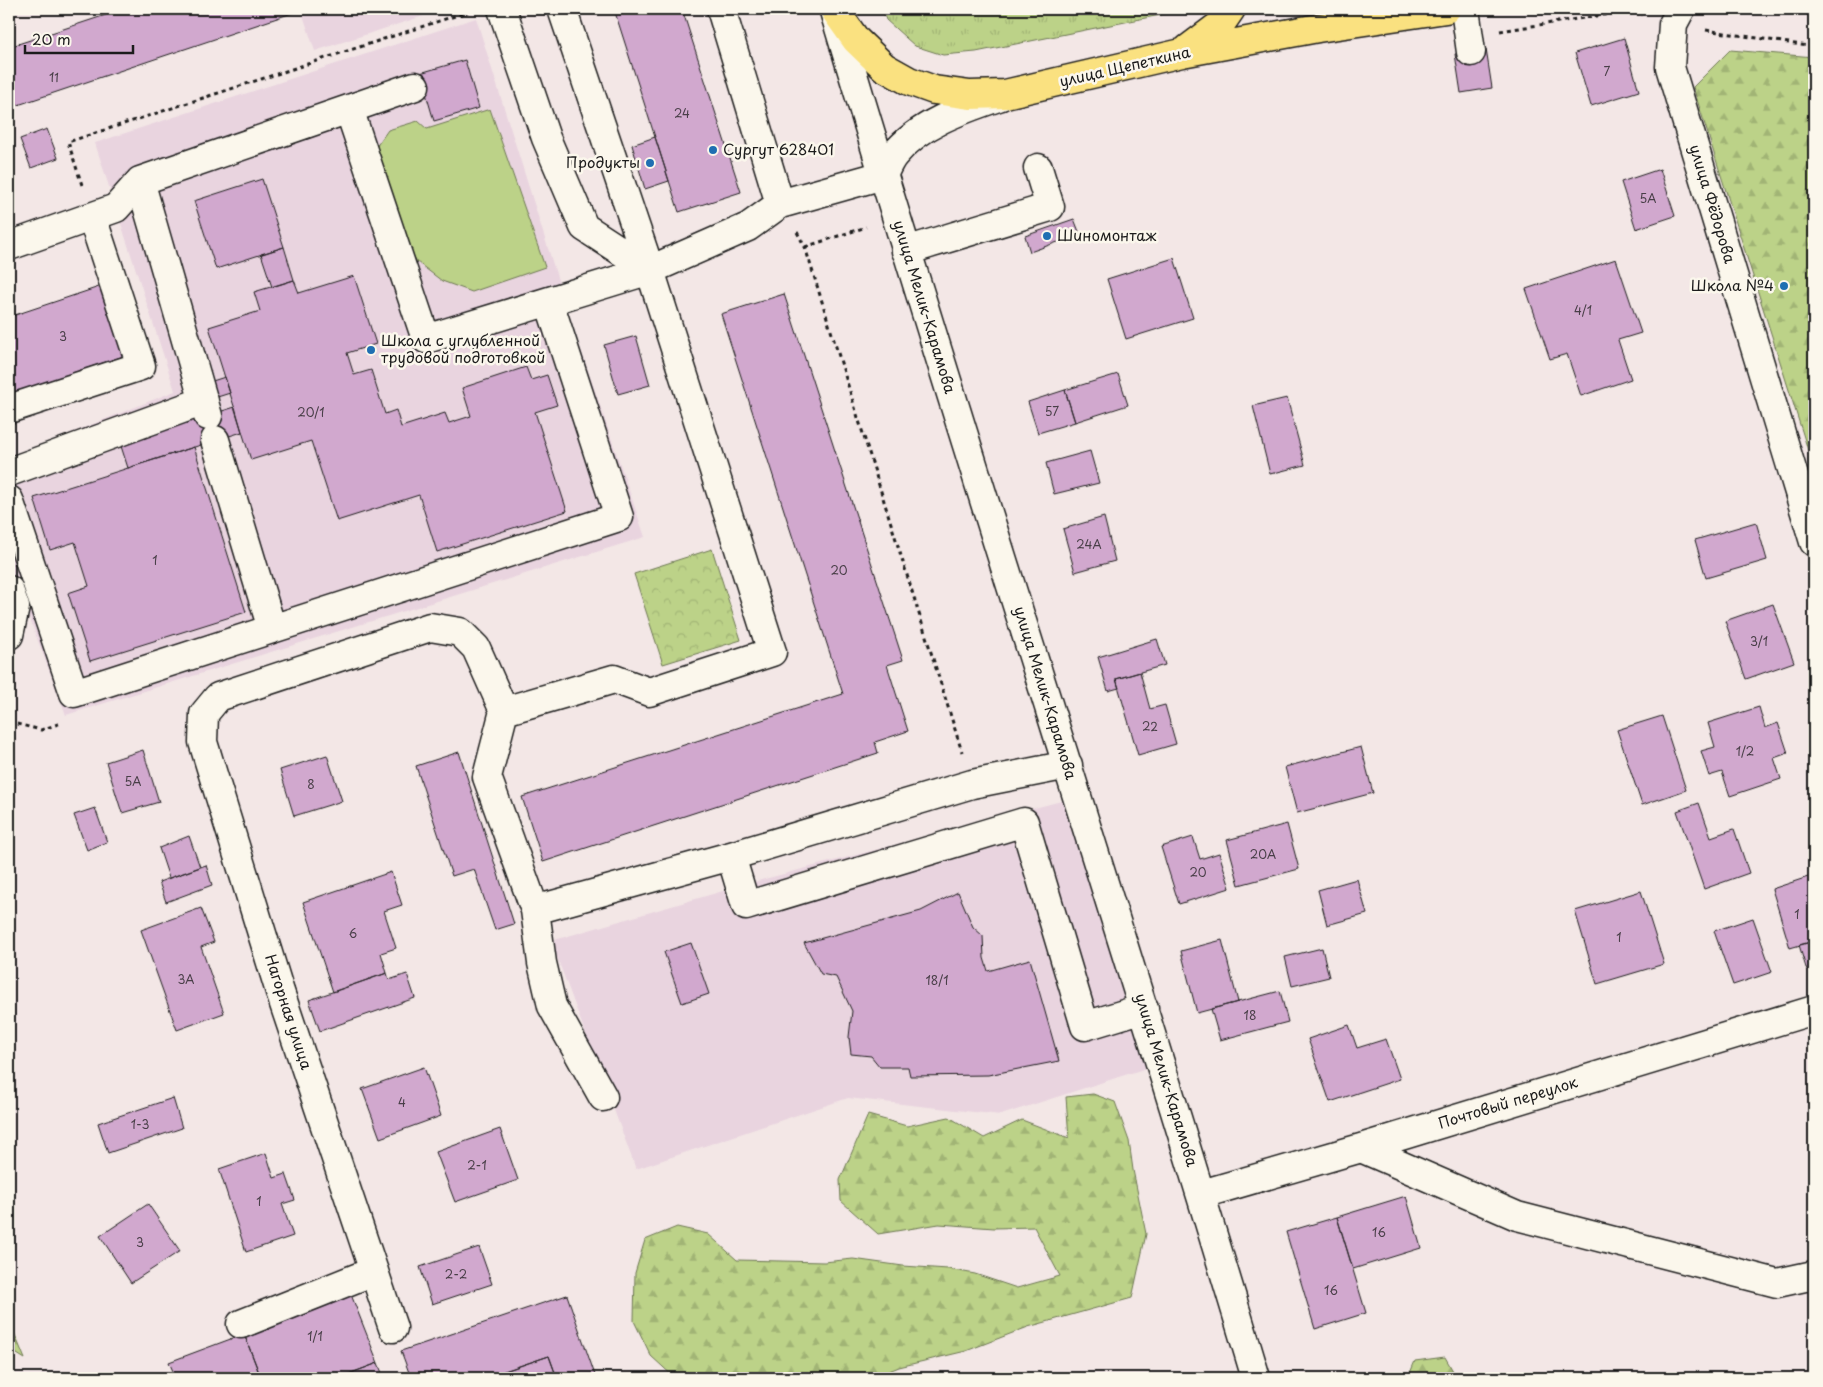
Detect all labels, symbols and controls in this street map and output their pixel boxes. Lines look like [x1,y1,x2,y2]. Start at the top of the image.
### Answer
scale bar [25,22,132,54]
text: 20 m [32,27,71,50]
street label: улица Щепеткина [1057,39,1193,92]
house number: 7 [1604,62,1611,80]
house number: 11 [49,68,59,86]
house number: 24 [674,104,690,122]
place label: Сургут 628401 [723,137,834,160]
street label: улица Фёдорова [1684,141,1743,267]
marker: Сургут 628401 [707,144,719,156]
place label: Продукты [566,150,640,173]
marker: Продукты [644,157,656,169]
house number: 5А [1640,189,1656,207]
street label: улица Мелик-Карамова [888,217,963,397]
place label: Шиномонтаж [1057,223,1156,246]
marker: Шиномонтаж [1041,230,1053,242]
place label: Школа №4 [1691,273,1774,296]
marker: Школа №4 [1778,280,1790,292]
house number: 4/1 [1574,301,1592,319]
house number: 3 [59,327,67,345]
place label: Школа с углубленной трудовой подготовкой [381,328,545,368]
marker: Школа с углубленной трудовой подготовкой [365,344,377,356]
house number: 57 [1045,402,1059,420]
house number: 20/1 [297,403,325,421]
house number: 24А [1076,535,1102,553]
house number: 1 [152,551,158,569]
house number: 20 [830,561,848,579]
street label: улица Мелик-Карамова [1009,603,1084,783]
house number: 3/1 [1750,632,1768,650]
house number: 22 [1142,717,1158,735]
house number: 1/2 [1736,742,1754,760]
house number: 5А [125,772,141,790]
house number: 8 [307,775,315,793]
house number: 20А [1250,845,1276,863]
house number: 20 [1189,863,1207,881]
house number: 1 [1794,905,1800,923]
house number: 6 [349,924,357,942]
house number: 1 [1616,928,1622,946]
street label: Нагорная улица [260,951,319,1073]
house number: 3А [177,970,195,988]
house number: 18/1 [925,971,949,989]
street label: улица Мелик-Карамова [1130,990,1205,1170]
house number: 18 [1244,1006,1256,1024]
street label: Почтовый переулок [1435,1069,1580,1134]
house number: 4 [398,1093,406,1111]
house number: 1-3 [131,1115,149,1133]
house number: 2-1 [467,1156,487,1174]
house number: 1 [256,1192,262,1210]
house number: 16 [1372,1223,1386,1241]
house number: 3 [136,1233,144,1251]
house number: 2-2 [445,1265,467,1283]
house number: 16 [1324,1281,1338,1299]
house number: 1/1 [307,1327,323,1345]

